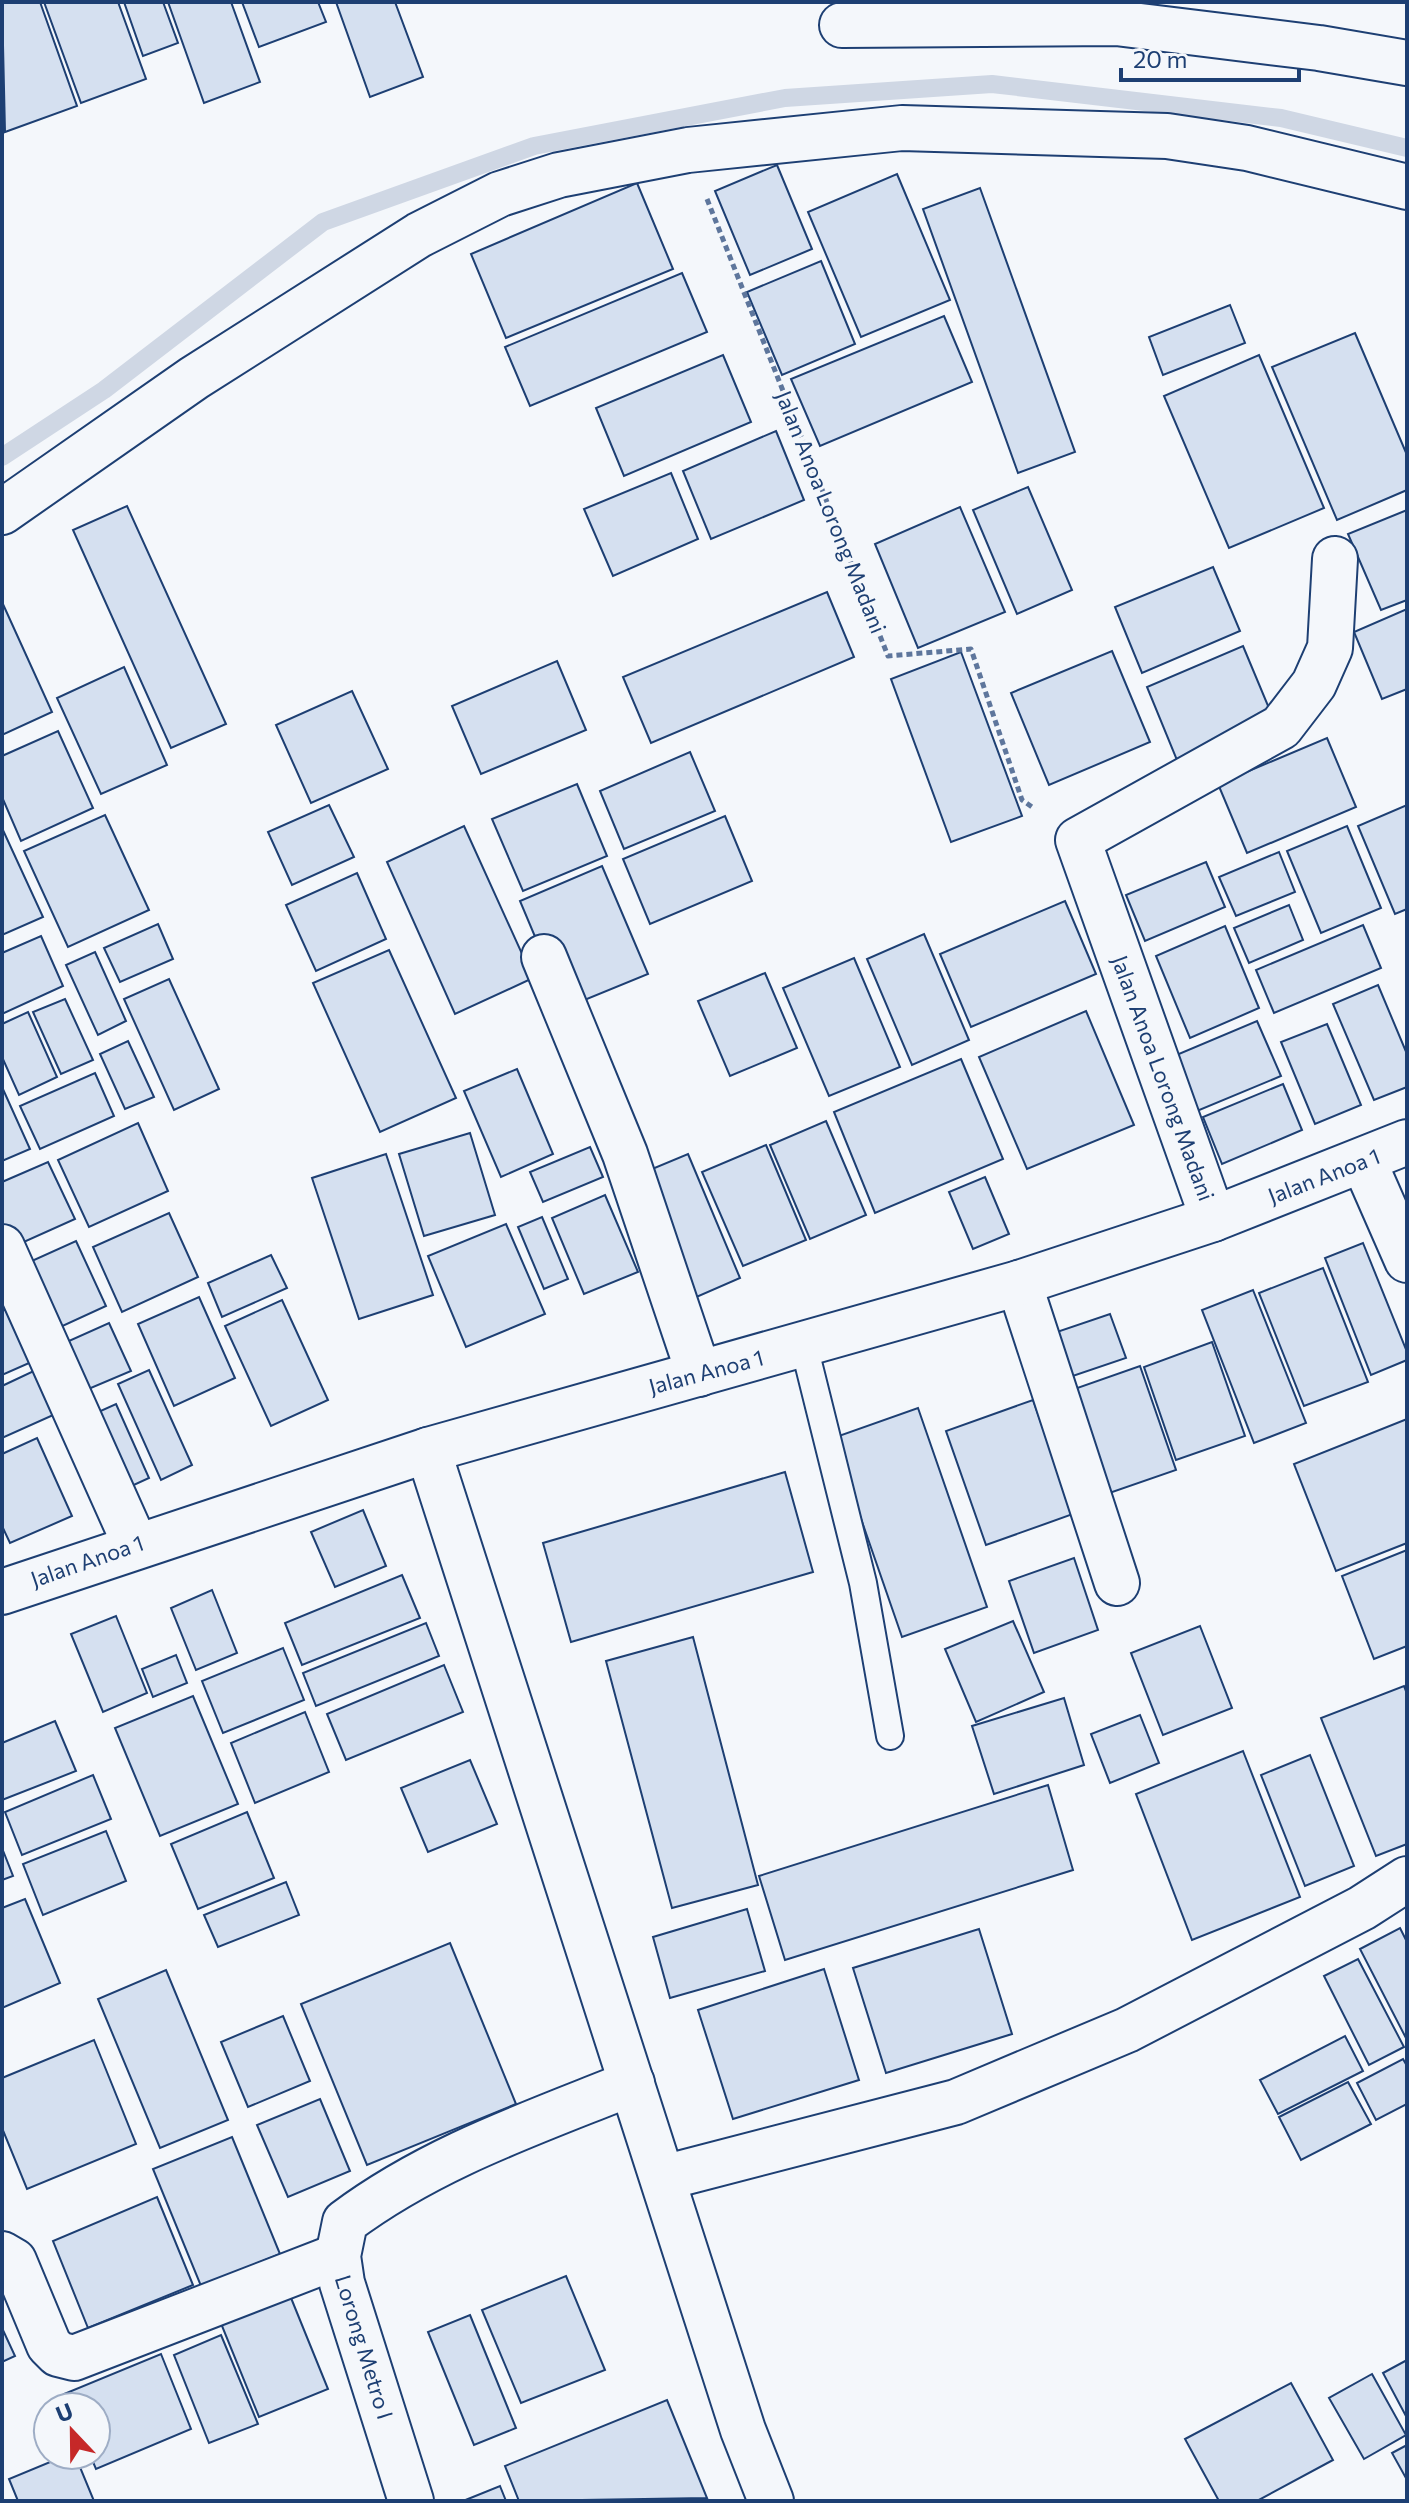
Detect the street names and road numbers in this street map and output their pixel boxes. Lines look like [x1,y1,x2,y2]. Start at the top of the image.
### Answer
street label: Jalan Anoa Lorong Madani [770,387,893,637]
street label: Jalan Anoa Lorong Madani [1106,951,1221,1204]
street label: Jalan Anoa 1 [1264,1142,1384,1209]
street label: Jalan Anoa 1 [645,1343,766,1400]
street label: Jalan Anoa 1 [27,1529,147,1592]
street label: Lorong Metro I [330,2271,399,2422]

